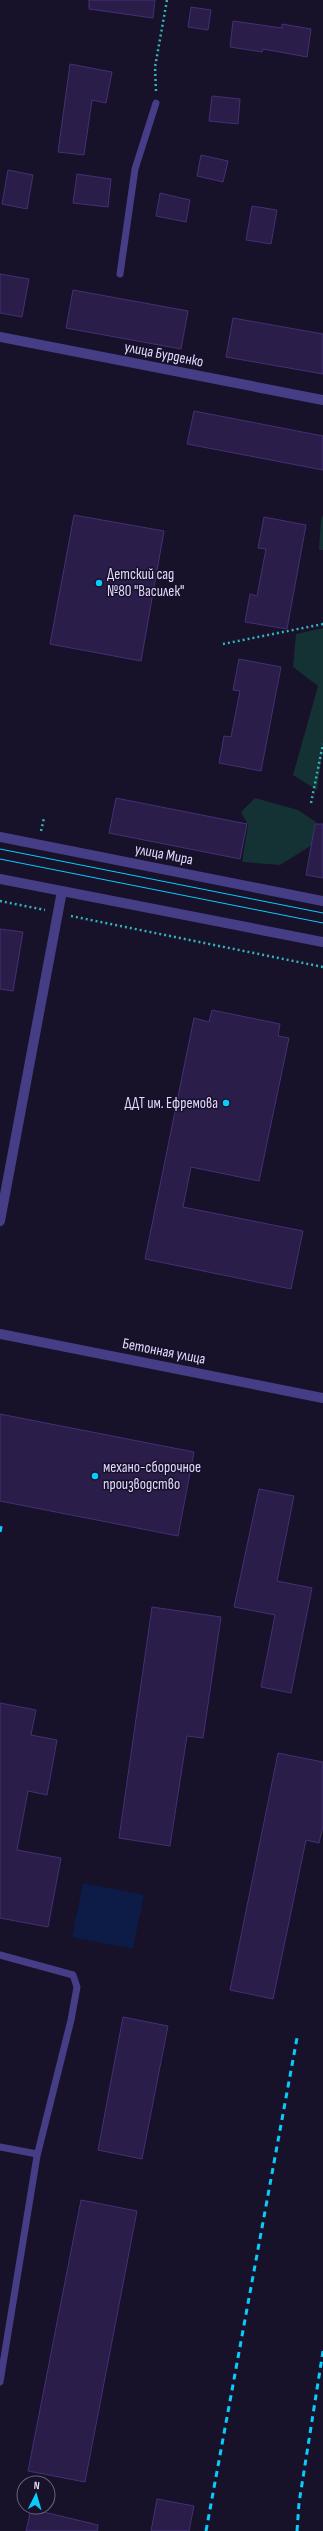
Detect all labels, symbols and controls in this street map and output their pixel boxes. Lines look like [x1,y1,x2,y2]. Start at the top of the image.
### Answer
street label: улица Бурденко [123,338,205,371]
place label: Детский сад №80 "Василек" [107,565,184,601]
marker: Детский сад №80 "Василек" [94,578,104,588]
street label: улица Мира [133,840,195,869]
place label: ДДТ им. Ефремова [124,1094,218,1113]
marker: ДДТ им. Ефремова [221,1098,231,1108]
street label: Бетонная улица [121,1334,207,1369]
place label: механо-сборочное производство [103,1458,201,1494]
marker: механо-сборочное производство [90,1471,100,1481]
north arrow [16,2475,56,2515]
text: N [33,2479,40,2492]

